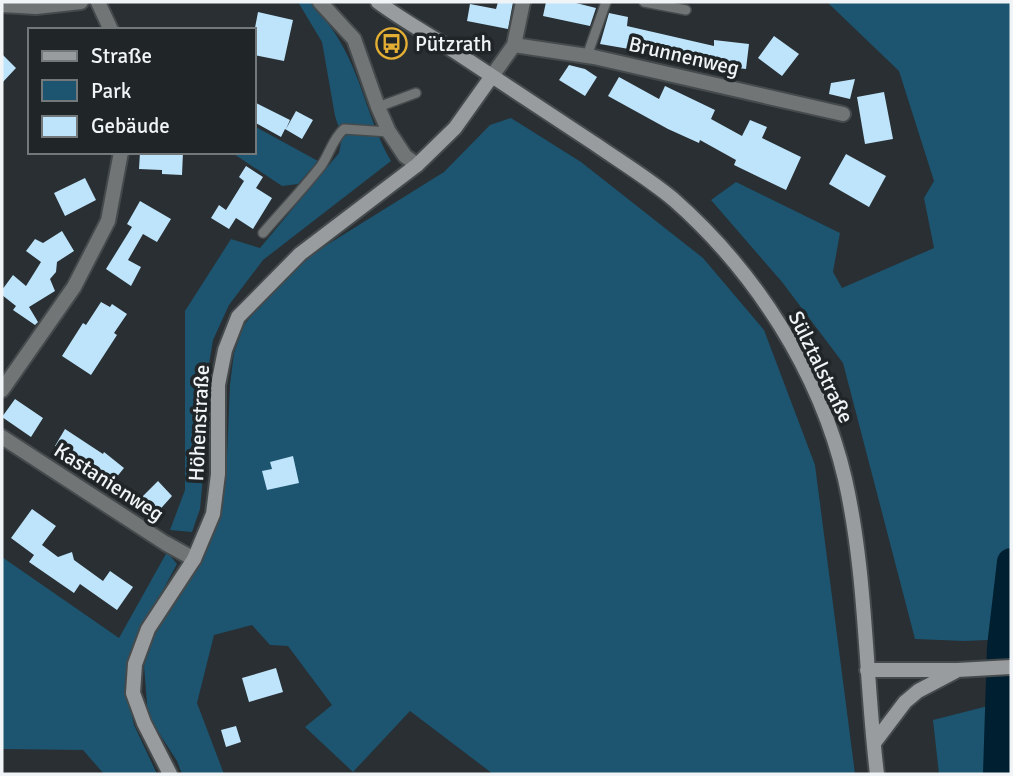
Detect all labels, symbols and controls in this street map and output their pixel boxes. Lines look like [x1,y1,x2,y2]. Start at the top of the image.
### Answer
bus stop icon: Pützrath [375,27,409,61]
legend [28,28,256,154]
place label: Pützrath [415,31,492,57]
street label: Brunnenweg [626,31,742,81]
text: Straße [91,43,152,69]
text: Park [91,78,132,104]
text: Gebäude [91,113,170,139]
street label: Sülztalstraße [783,307,859,427]
street label: Höhenstraße [183,364,215,482]
street label: Kastanienweg [49,437,169,527]

